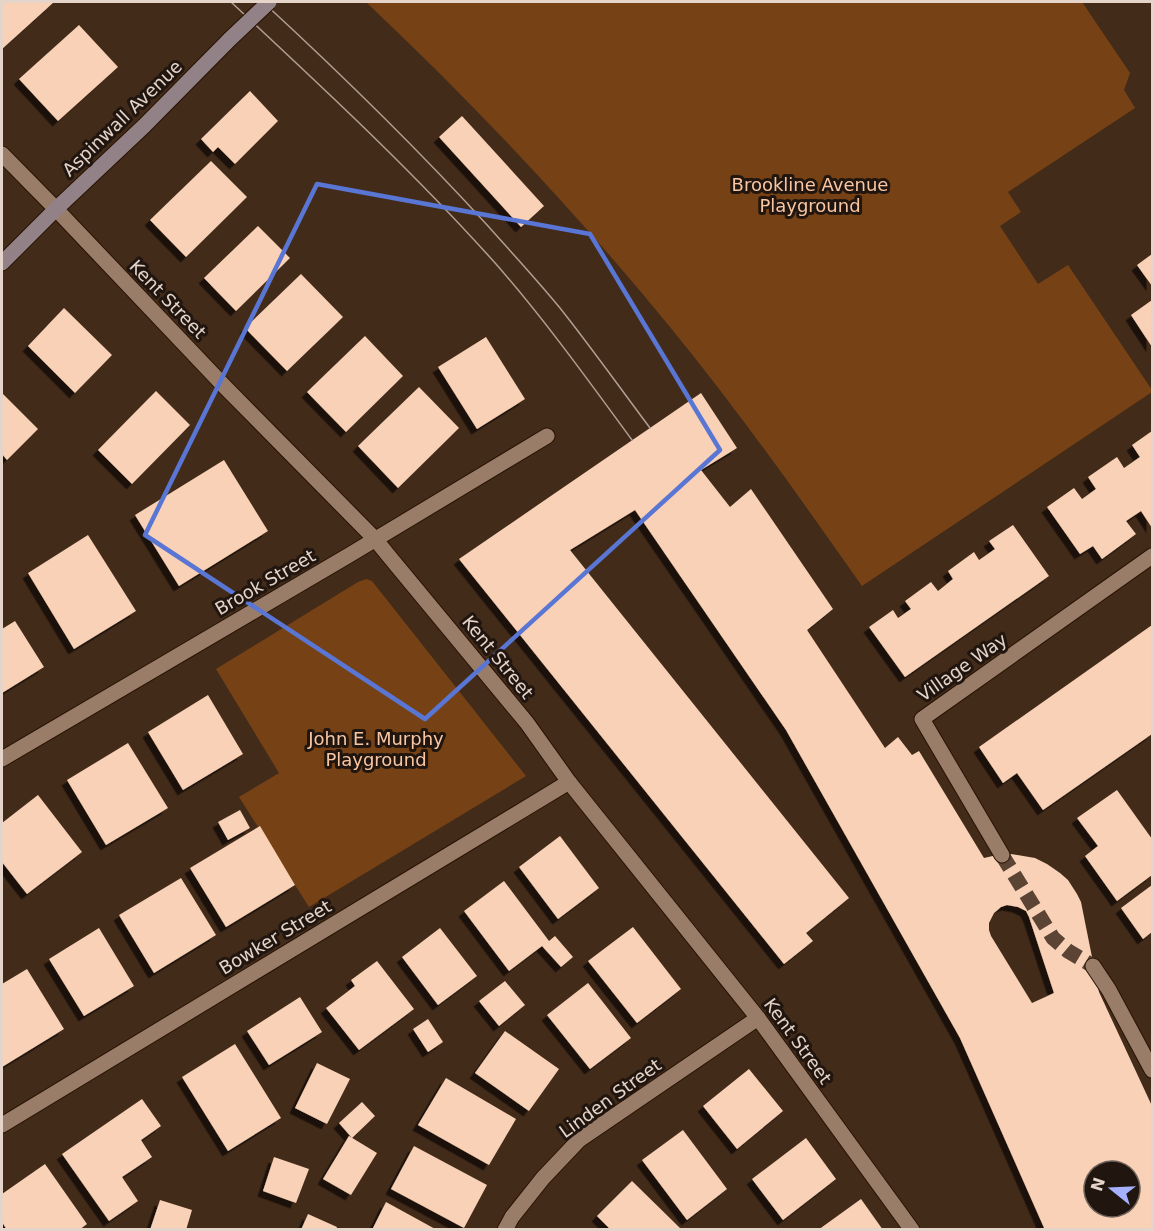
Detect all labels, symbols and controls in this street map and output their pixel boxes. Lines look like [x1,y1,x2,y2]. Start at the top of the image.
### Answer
street label: Aspinwall Avenue [58,56,186,180]
park label: Brookline Avenue Playground [732,174,888,216]
street label: Kent Street [125,255,211,343]
street label: Brook Street [211,545,319,619]
street label: Kent Street [458,611,538,703]
street label: Village Way [913,628,1011,706]
park label: John E. Murphy Playground [307,728,444,770]
street label: Bowker Street [215,895,335,979]
street label: Kent Street [760,994,836,1088]
street label: Linden Street [555,1054,665,1142]
north arrow [1082,1159,1142,1219]
text: N [1087,1175,1109,1194]

